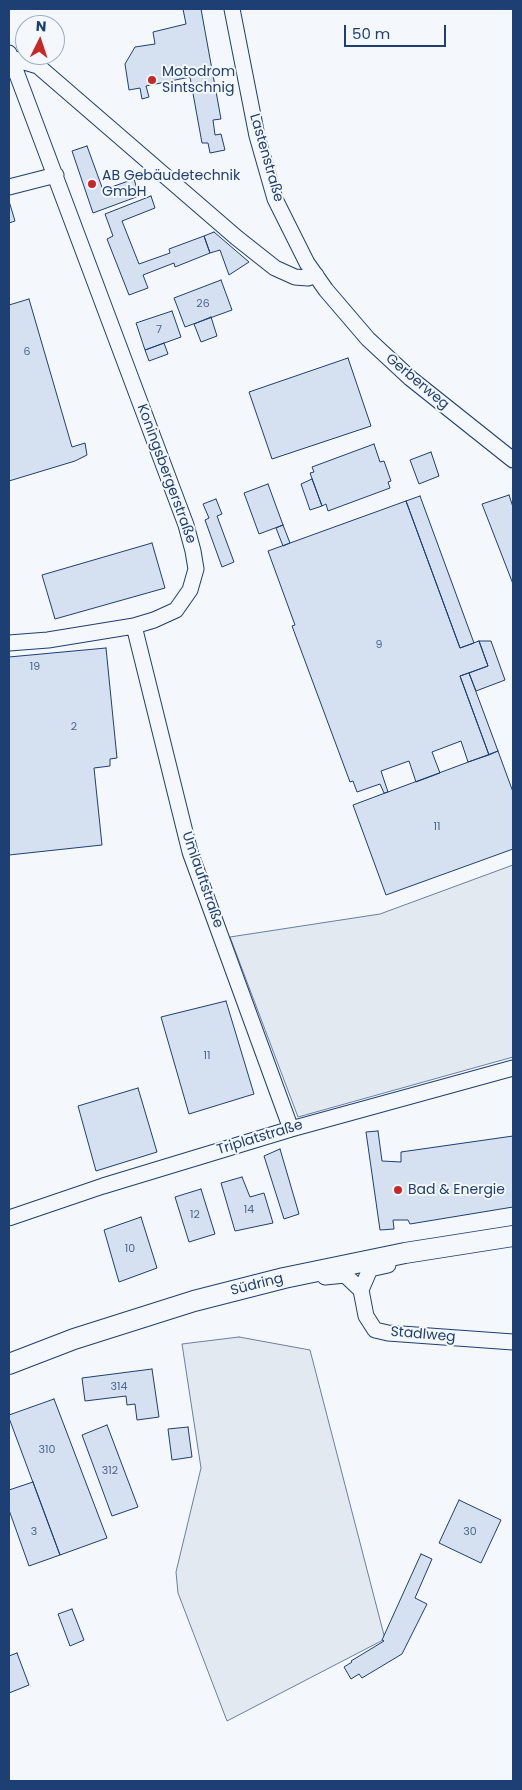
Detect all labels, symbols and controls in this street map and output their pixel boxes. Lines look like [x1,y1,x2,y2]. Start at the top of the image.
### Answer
north arrow [15,15,65,65]
scale bar [347,15,450,47]
text: N [35,16,47,36]
text: 50 m [352,23,390,44]
place label: Motodrom Sintschnig [162,64,235,96]
marker: Motodrom Sintschnig [146,74,158,86]
street label: Lastenstraße [245,112,287,204]
place label: AB Gebäudetechnik GmbH [102,168,240,200]
marker: AB Gebäudetechnik GmbH [86,178,98,190]
house number: 26 [196,297,210,311]
house number: 7 [156,323,162,337]
house number: 6 [24,345,30,359]
street label: Gerberweg [382,351,452,413]
street label: Koningsbergerstraße [133,402,199,546]
house number: 9 [376,638,382,652]
house number: 19 [30,660,40,674]
house number: 2 [71,720,77,734]
house number: 11 [433,820,441,834]
street label: Umlauftstraße [178,830,226,930]
house number: 11 [203,1049,211,1063]
street label: Triplatstraße [215,1117,305,1159]
place label: Bad & Energie [408,1182,505,1198]
marker: Bad & Energie [392,1184,404,1196]
house number: 14 [244,1203,254,1217]
house number: 12 [190,1208,200,1222]
house number: 10 [125,1242,135,1256]
street label: Südring [229,1270,285,1300]
street label: Stadlweg [390,1324,456,1346]
house number: 314 [111,1380,127,1394]
house number: 310 [39,1443,55,1457]
house number: 312 [102,1464,118,1478]
house number: 3 [31,1525,37,1539]
house number: 30 [463,1525,477,1539]

